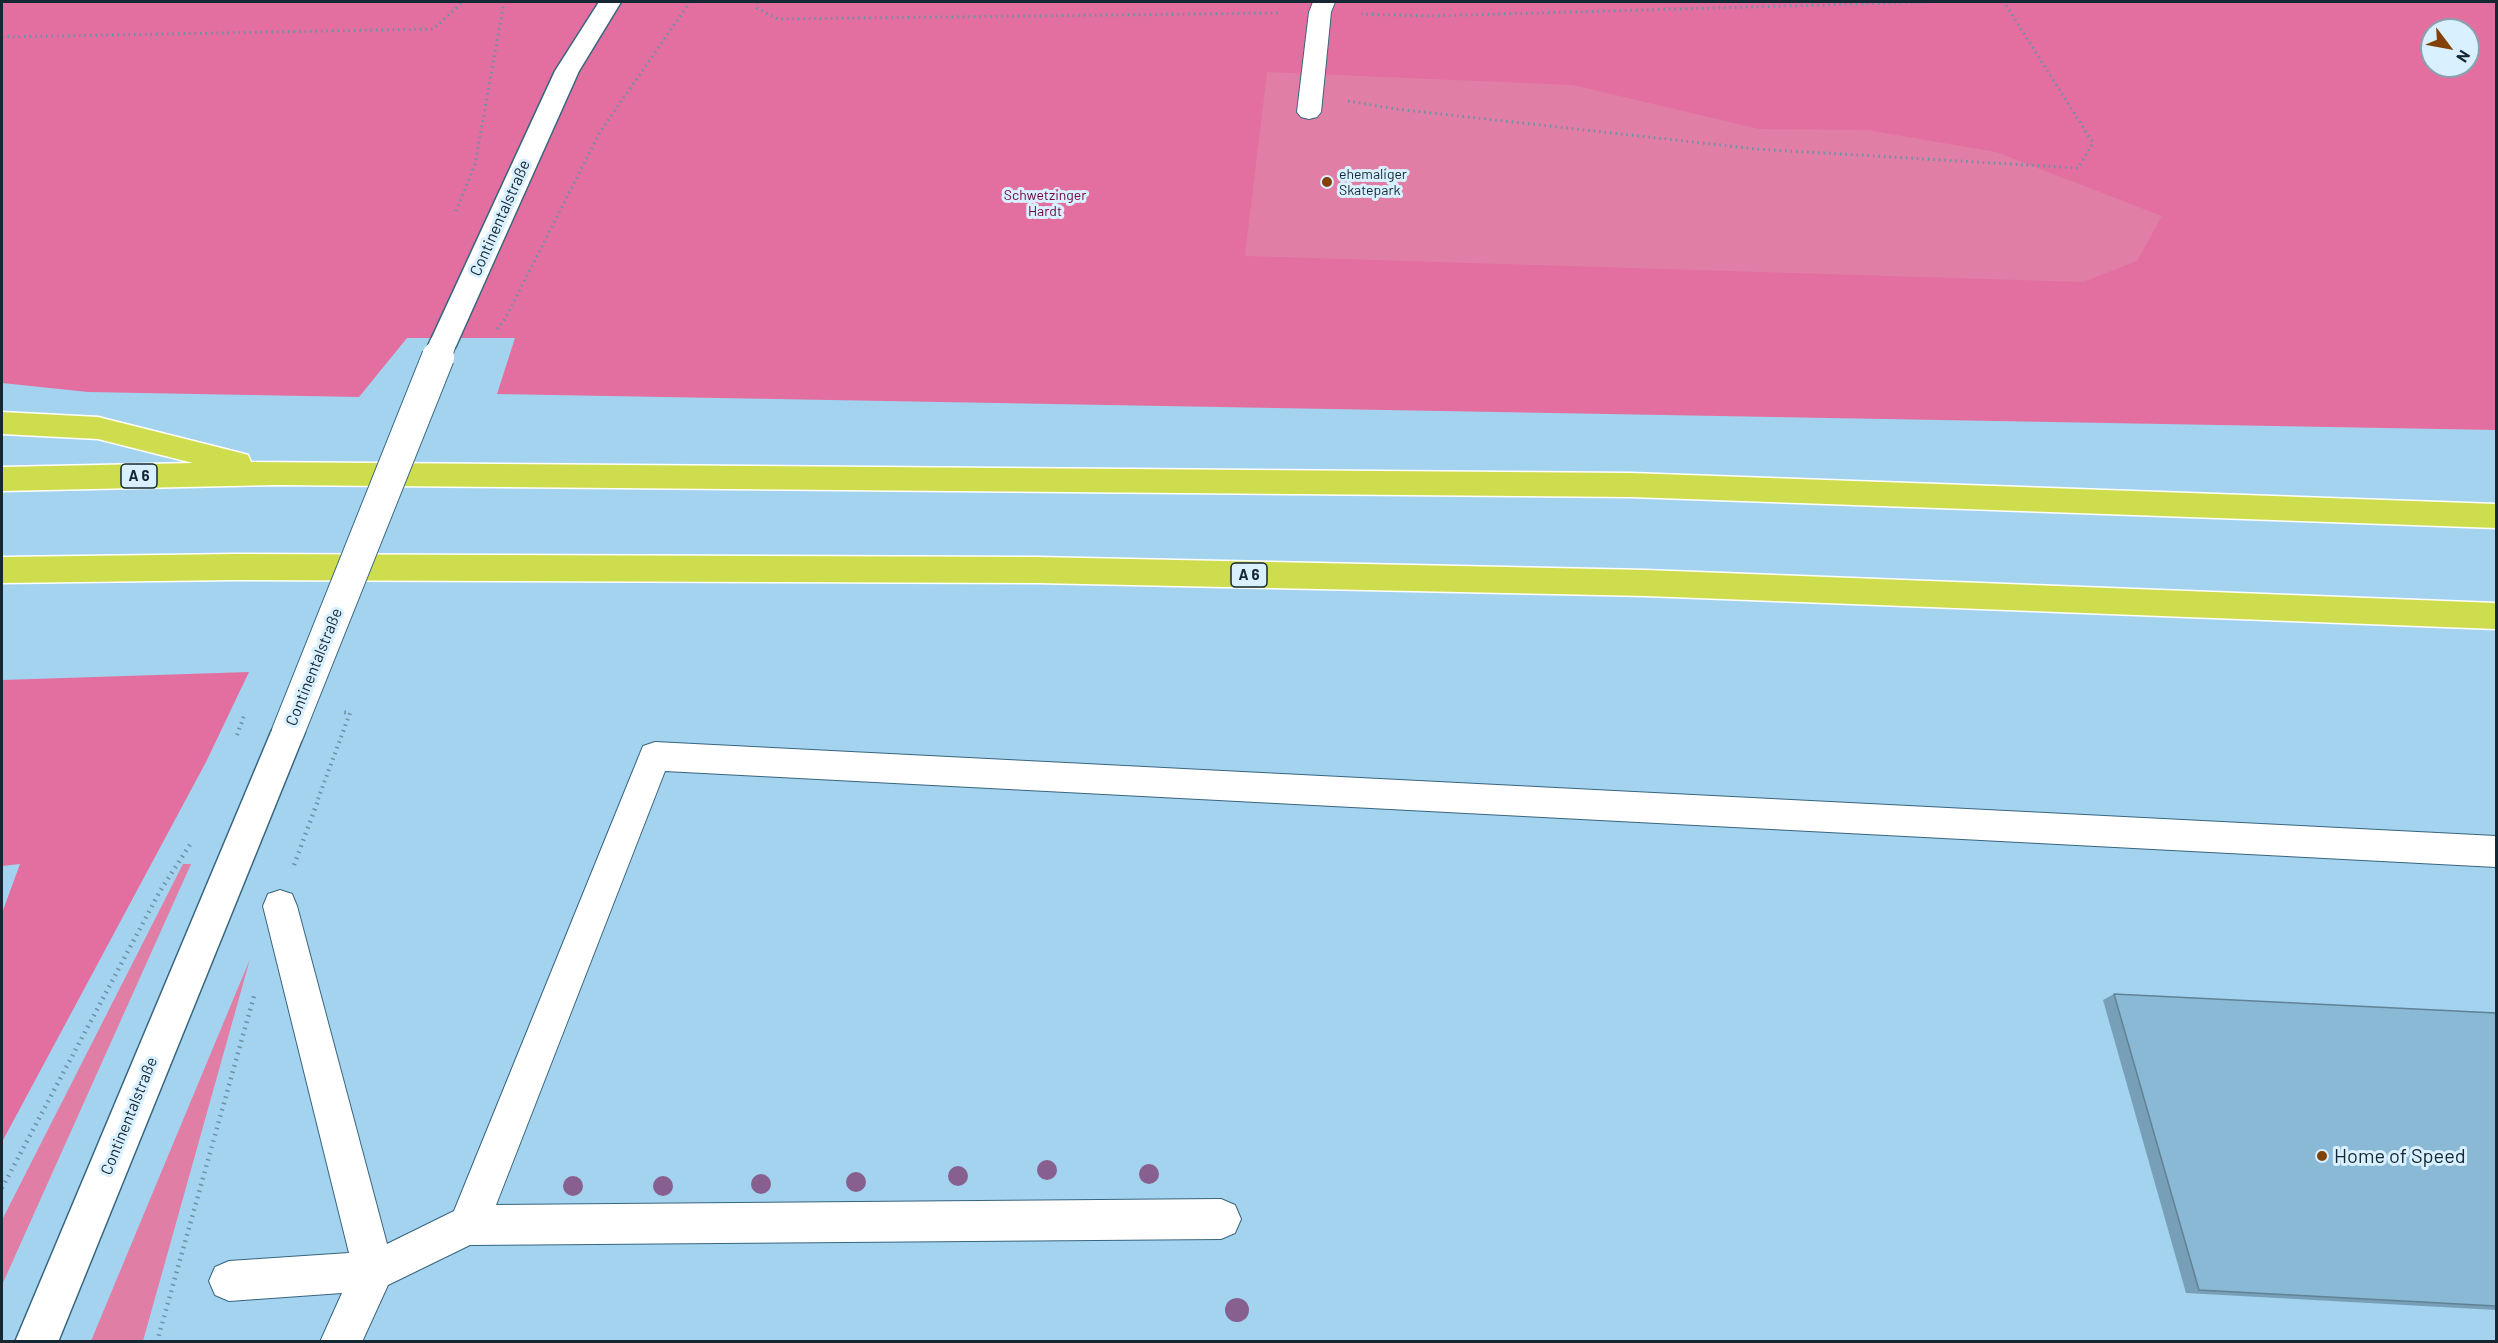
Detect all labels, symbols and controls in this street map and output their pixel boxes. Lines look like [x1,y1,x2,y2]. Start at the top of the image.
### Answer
north arrow [2420,18,2480,78]
text: N [2453,47,2475,66]
street label: Continentalstraße [466,157,534,279]
place label: ehemaliger Skatepark [1339,166,1407,198]
marker: ehemaliger Skatepark [1320,175,1334,189]
park label: Schwetzinger Hardt [1004,187,1086,220]
road number: A 6 [121,464,157,488]
road number: A 6 [1231,563,1267,587]
street label: Continentalstraße [282,605,346,729]
street label: Continentalstraße [97,1054,161,1178]
place label: Home of Speed [2334,1144,2466,1168]
marker: Home of Speed [2315,1149,2329,1163]

